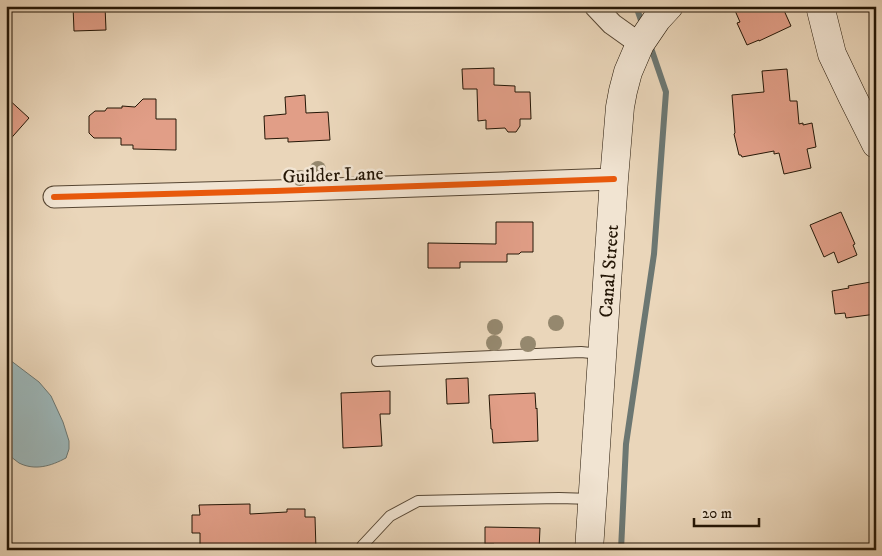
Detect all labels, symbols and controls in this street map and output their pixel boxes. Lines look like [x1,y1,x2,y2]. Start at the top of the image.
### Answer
street label: Guilder Lane [282,162,384,189]
street label: Canal Street [595,224,624,319]
scale bar [694,496,760,528]
text: 20 m [702,504,732,523]

